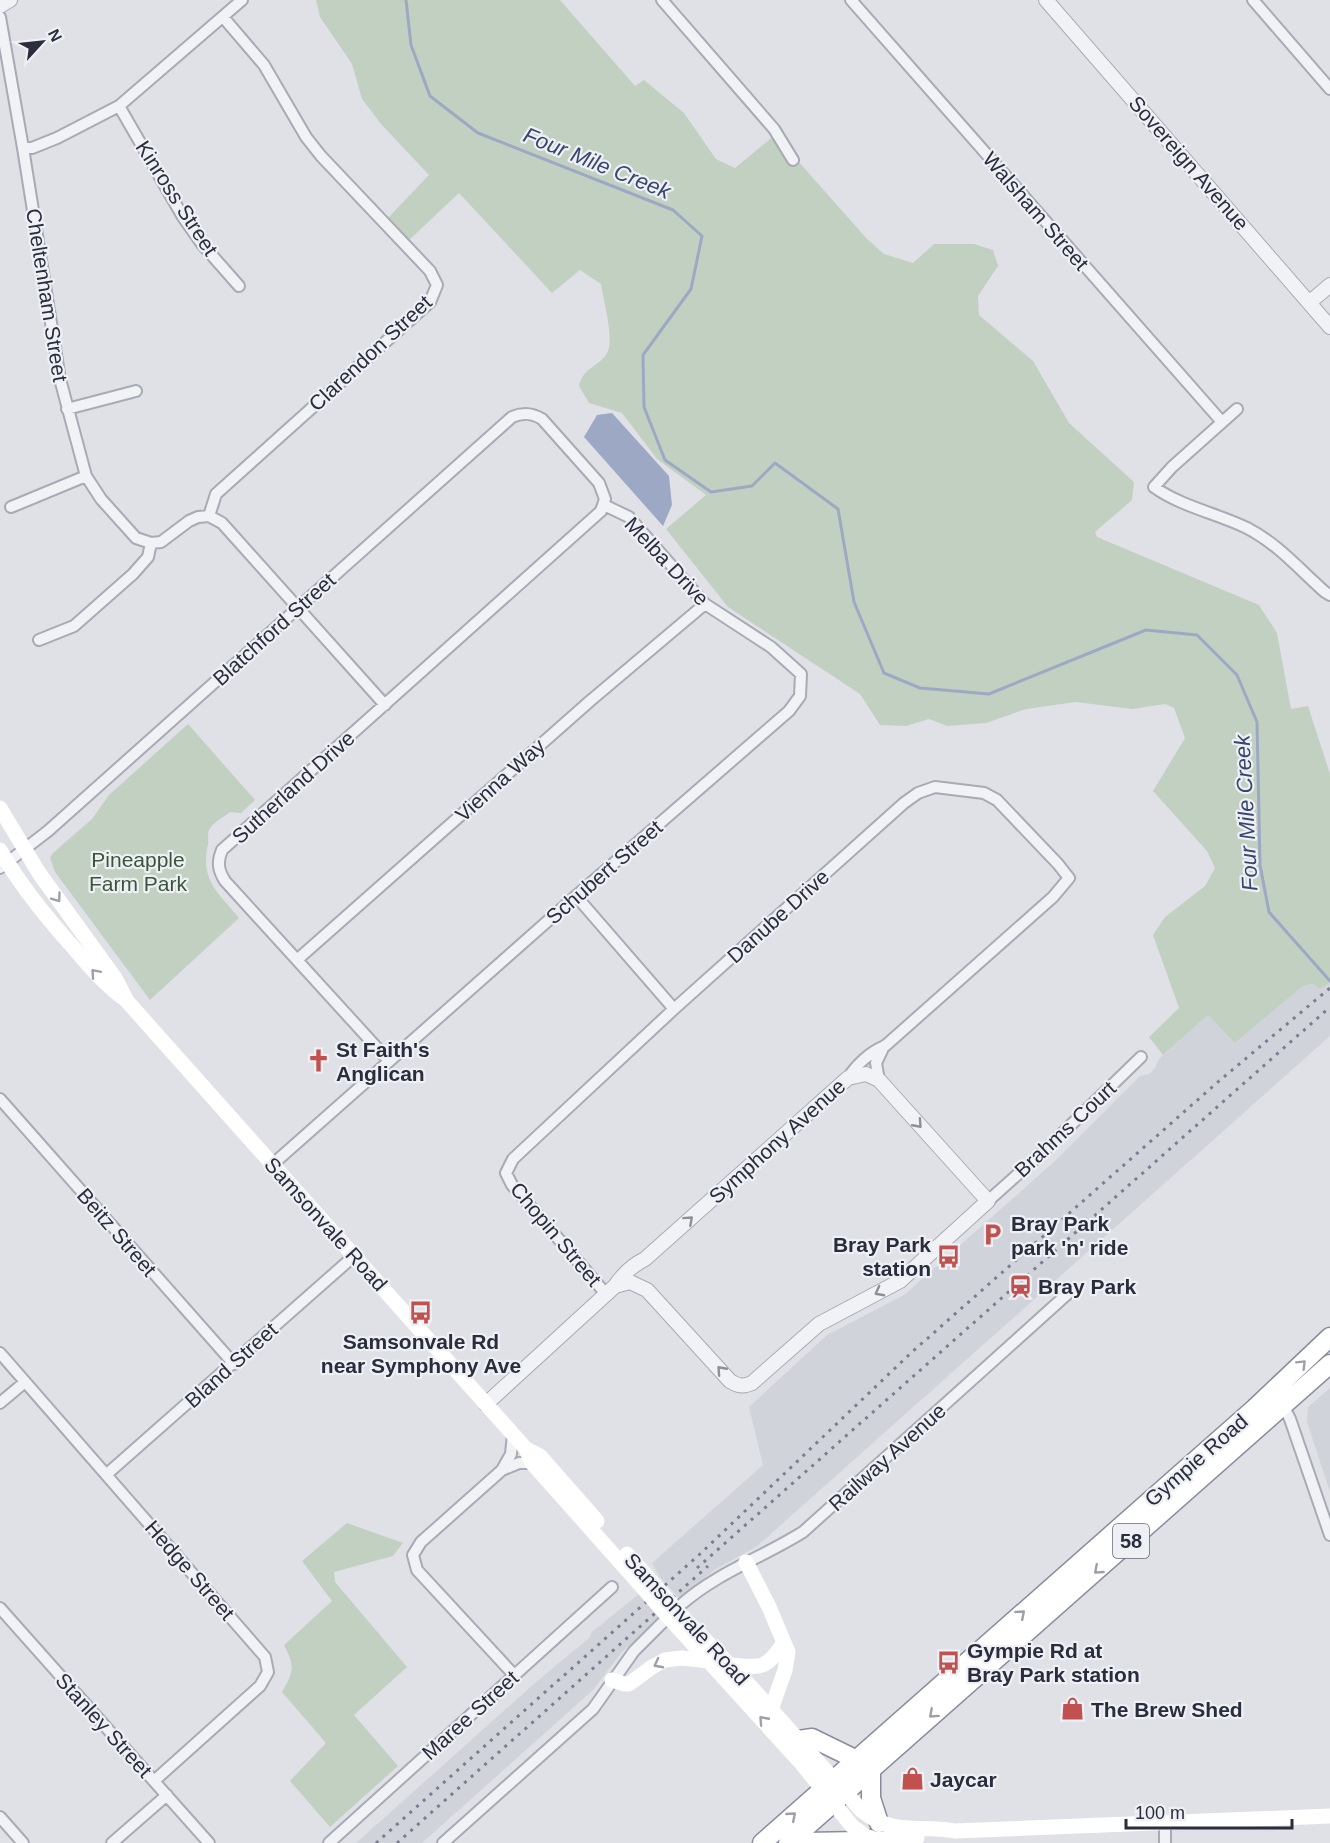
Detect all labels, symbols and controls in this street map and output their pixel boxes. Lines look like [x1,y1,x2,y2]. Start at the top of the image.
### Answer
north arrow [12,12,72,72]
text: N [45,26,65,44]
street label: Sovereign Avenue [1125,91,1253,235]
water label: Four Mile Creek [520,122,675,204]
street label: Kinross Street [131,136,223,260]
street label: Walsham Street [979,147,1094,275]
street label: Cheltenham Street [22,207,72,383]
street label: Clarendon Street [304,290,436,416]
street label: Melba Drive [620,512,714,610]
street label: Blatchford Street [208,568,340,690]
street label: Sutherland Drive [227,726,359,848]
water label: Four Mile Creek [1229,733,1263,892]
street label: Vienna Way [451,734,550,826]
street label: Schubert Street [541,815,667,929]
park label: Pineapple Farm Park [89,848,187,895]
street label: Danube Drive [723,864,833,968]
one-way arrow [50,892,61,903]
one-way arrow [91,969,102,980]
place label: St Faith's Anglican [336,1038,430,1085]
church icon: St Faith's Anglican [305,1048,331,1074]
street label: Symphony Avenue [704,1074,850,1208]
street label: Brahms Court [1010,1076,1120,1182]
one-way arrow [911,1117,922,1128]
street label: Samsonvale Road [260,1153,392,1295]
street label: Chopin Street [506,1177,606,1291]
street label: Beitz Street [73,1183,161,1281]
place label: Bray Park park 'n' ride [1011,1212,1128,1259]
one-way arrow [682,1216,693,1227]
parking icon: Bray Park park 'n' ride [980,1222,1006,1248]
place label: Bray Park station [833,1233,931,1280]
bus stop icon: Bray Park station [936,1243,962,1269]
station icon: Bray Park [1007,1273,1033,1299]
place label: Bray Park [1038,1275,1136,1298]
one-way arrow [875,1285,885,1296]
bus stop icon: Samsonvale Rd near Symphony Ave [408,1300,434,1326]
street label: Bland Street [180,1318,282,1412]
place label: Samsonvale Rd near Symphony Ave [321,1330,521,1377]
one-way arrow [1294,1361,1305,1372]
one-way arrow [717,1367,728,1377]
street label: Railway Avenue [824,1399,950,1515]
street label: Gympie Road [1140,1409,1252,1511]
street label: Hedge Street [141,1516,239,1624]
road number: 58 [1113,1524,1149,1558]
street label: Samsonvale Road [620,1548,754,1690]
one-way arrow [1094,1563,1105,1574]
one-way arrow [1014,1610,1025,1621]
place label: Gympie Rd at Bray Park station [967,1639,1140,1686]
bus stop icon: Gympie Rd at Bray Park station [936,1649,962,1675]
one-way arrow [654,1657,664,1668]
street label: Maree Street [417,1666,523,1764]
street label: Stanley Street [51,1668,157,1782]
shop icon: The Brew Shed [1060,1696,1086,1722]
place label: The Brew Shed [1091,1698,1243,1721]
one-way arrow [930,1707,940,1718]
one-way arrow [759,1716,770,1727]
shop icon: Jaycar [899,1766,925,1792]
place label: Jaycar [930,1768,997,1791]
scale bar [1126,1792,1292,1830]
text: 100 m [1135,1803,1185,1823]
one-way arrow [785,1812,796,1823]

